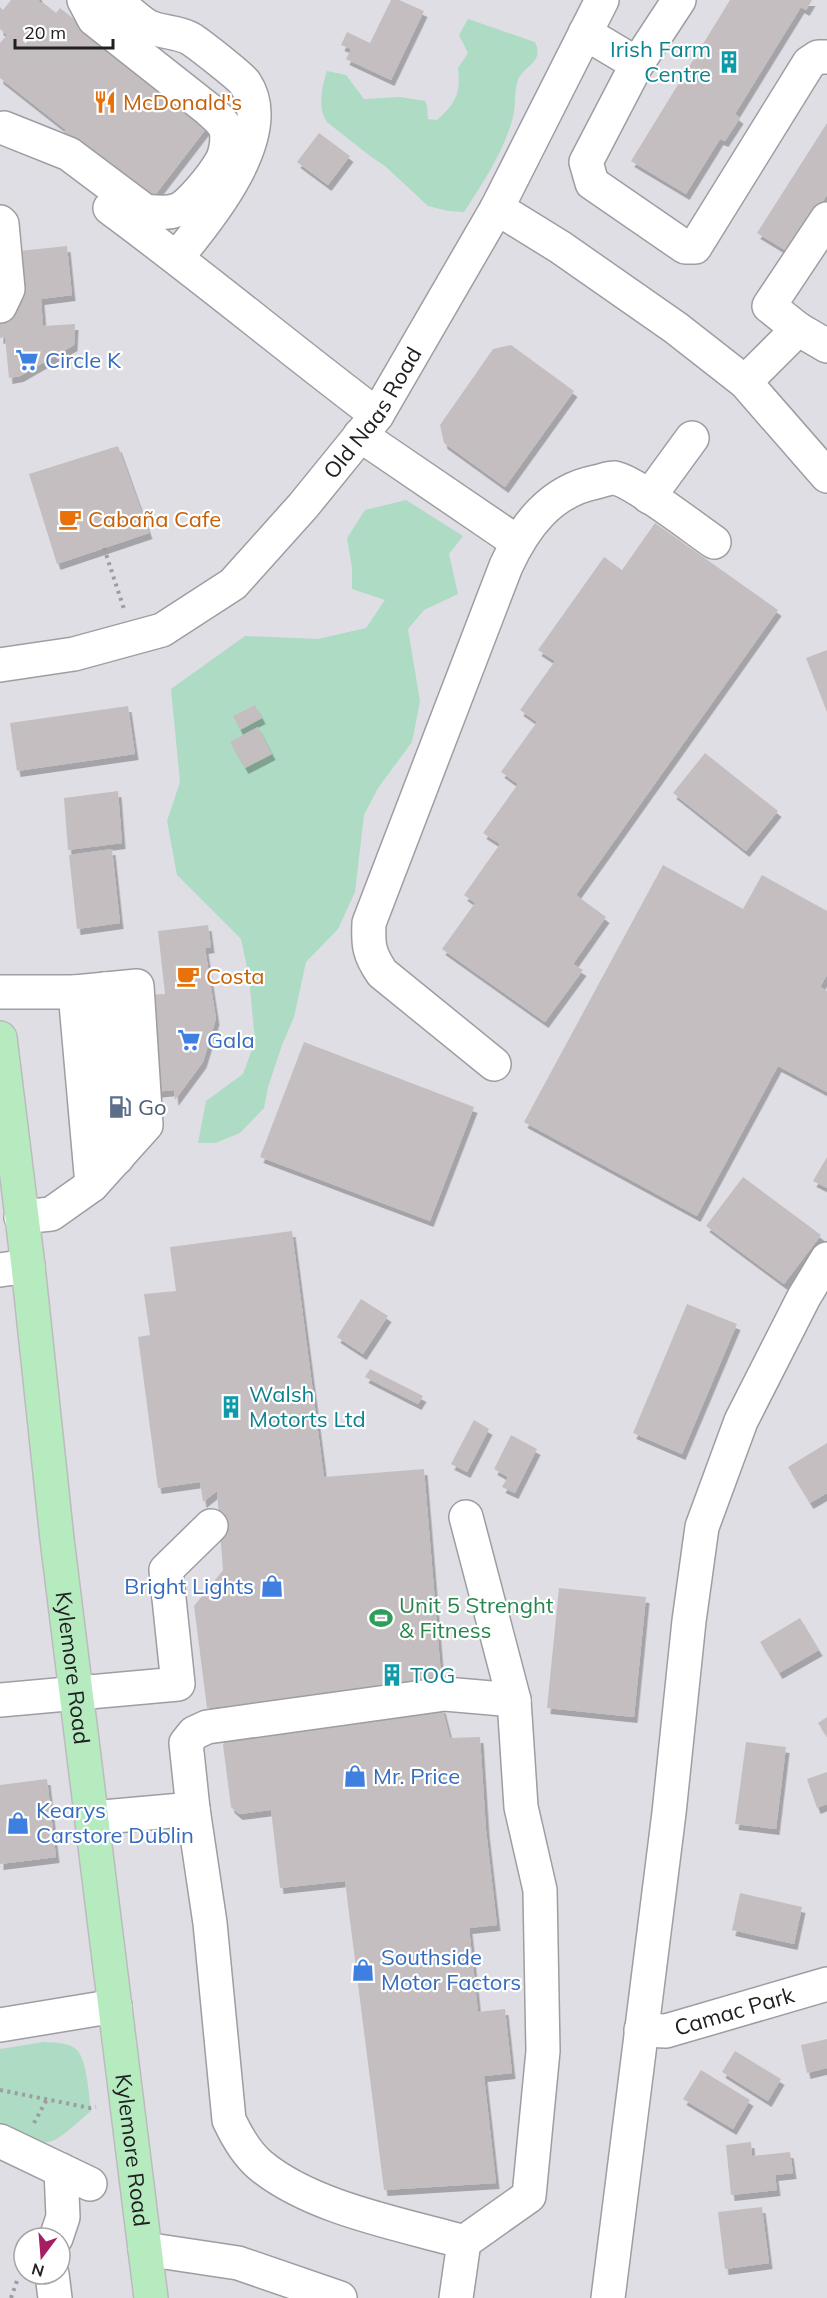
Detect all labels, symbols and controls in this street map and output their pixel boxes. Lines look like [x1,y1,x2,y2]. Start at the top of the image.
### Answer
scale bar [15,12,112,50]
text: 20 m [24,21,66,44]
place label: Irish Farm Centre [610,35,711,88]
building icon: Irish Farm Centre [716,49,742,75]
place label: McDonald's [123,88,242,116]
restaurant icon: McDonald's [92,89,118,115]
street label: Old Naas Road [317,342,428,484]
place label: Circle K [45,346,122,374]
supermarket icon: Circle K [14,347,40,373]
place label: Cabaña Cafe [88,505,221,533]
cafe icon: Cabaña Cafe [57,506,83,532]
place label: Costa [206,962,265,990]
cafe icon: Costa [175,963,201,989]
place label: Gala [207,1026,255,1054]
supermarket icon: Gala [176,1027,202,1053]
place label: Go [138,1093,167,1121]
fuel station icon: Go [107,1094,133,1120]
place label: Walsh Motorts Ltd [249,1380,366,1433]
building icon: Walsh Motorts Ltd [218,1394,244,1420]
place label: Bright Lights [124,1572,254,1600]
shop icon: Bright Lights [259,1573,285,1599]
street label: Kylemore Road [50,1590,96,1746]
place label: Unit 5 Strenght & Fitness [399,1591,554,1644]
sports icon: Unit 5 Strenght & Fitness [368,1605,394,1631]
place label: TOG [410,1661,455,1689]
building icon: TOG [379,1662,405,1688]
place label: Mr. Price [373,1762,460,1790]
shop icon: Mr. Price [342,1763,368,1789]
place label: Kearys Carstore Dublin [36,1796,194,1849]
shop icon: Kearys Carstore Dublin [5,1810,31,1836]
place label: Southside Motor Factors [381,1943,521,1996]
shop icon: Southside Motor Factors [350,1957,376,1983]
street label: Camac Park [671,1980,798,2042]
street label: Kylemore Road [109,2072,156,2228]
north arrow [12,2226,72,2286]
text: N [29,2259,46,2282]

